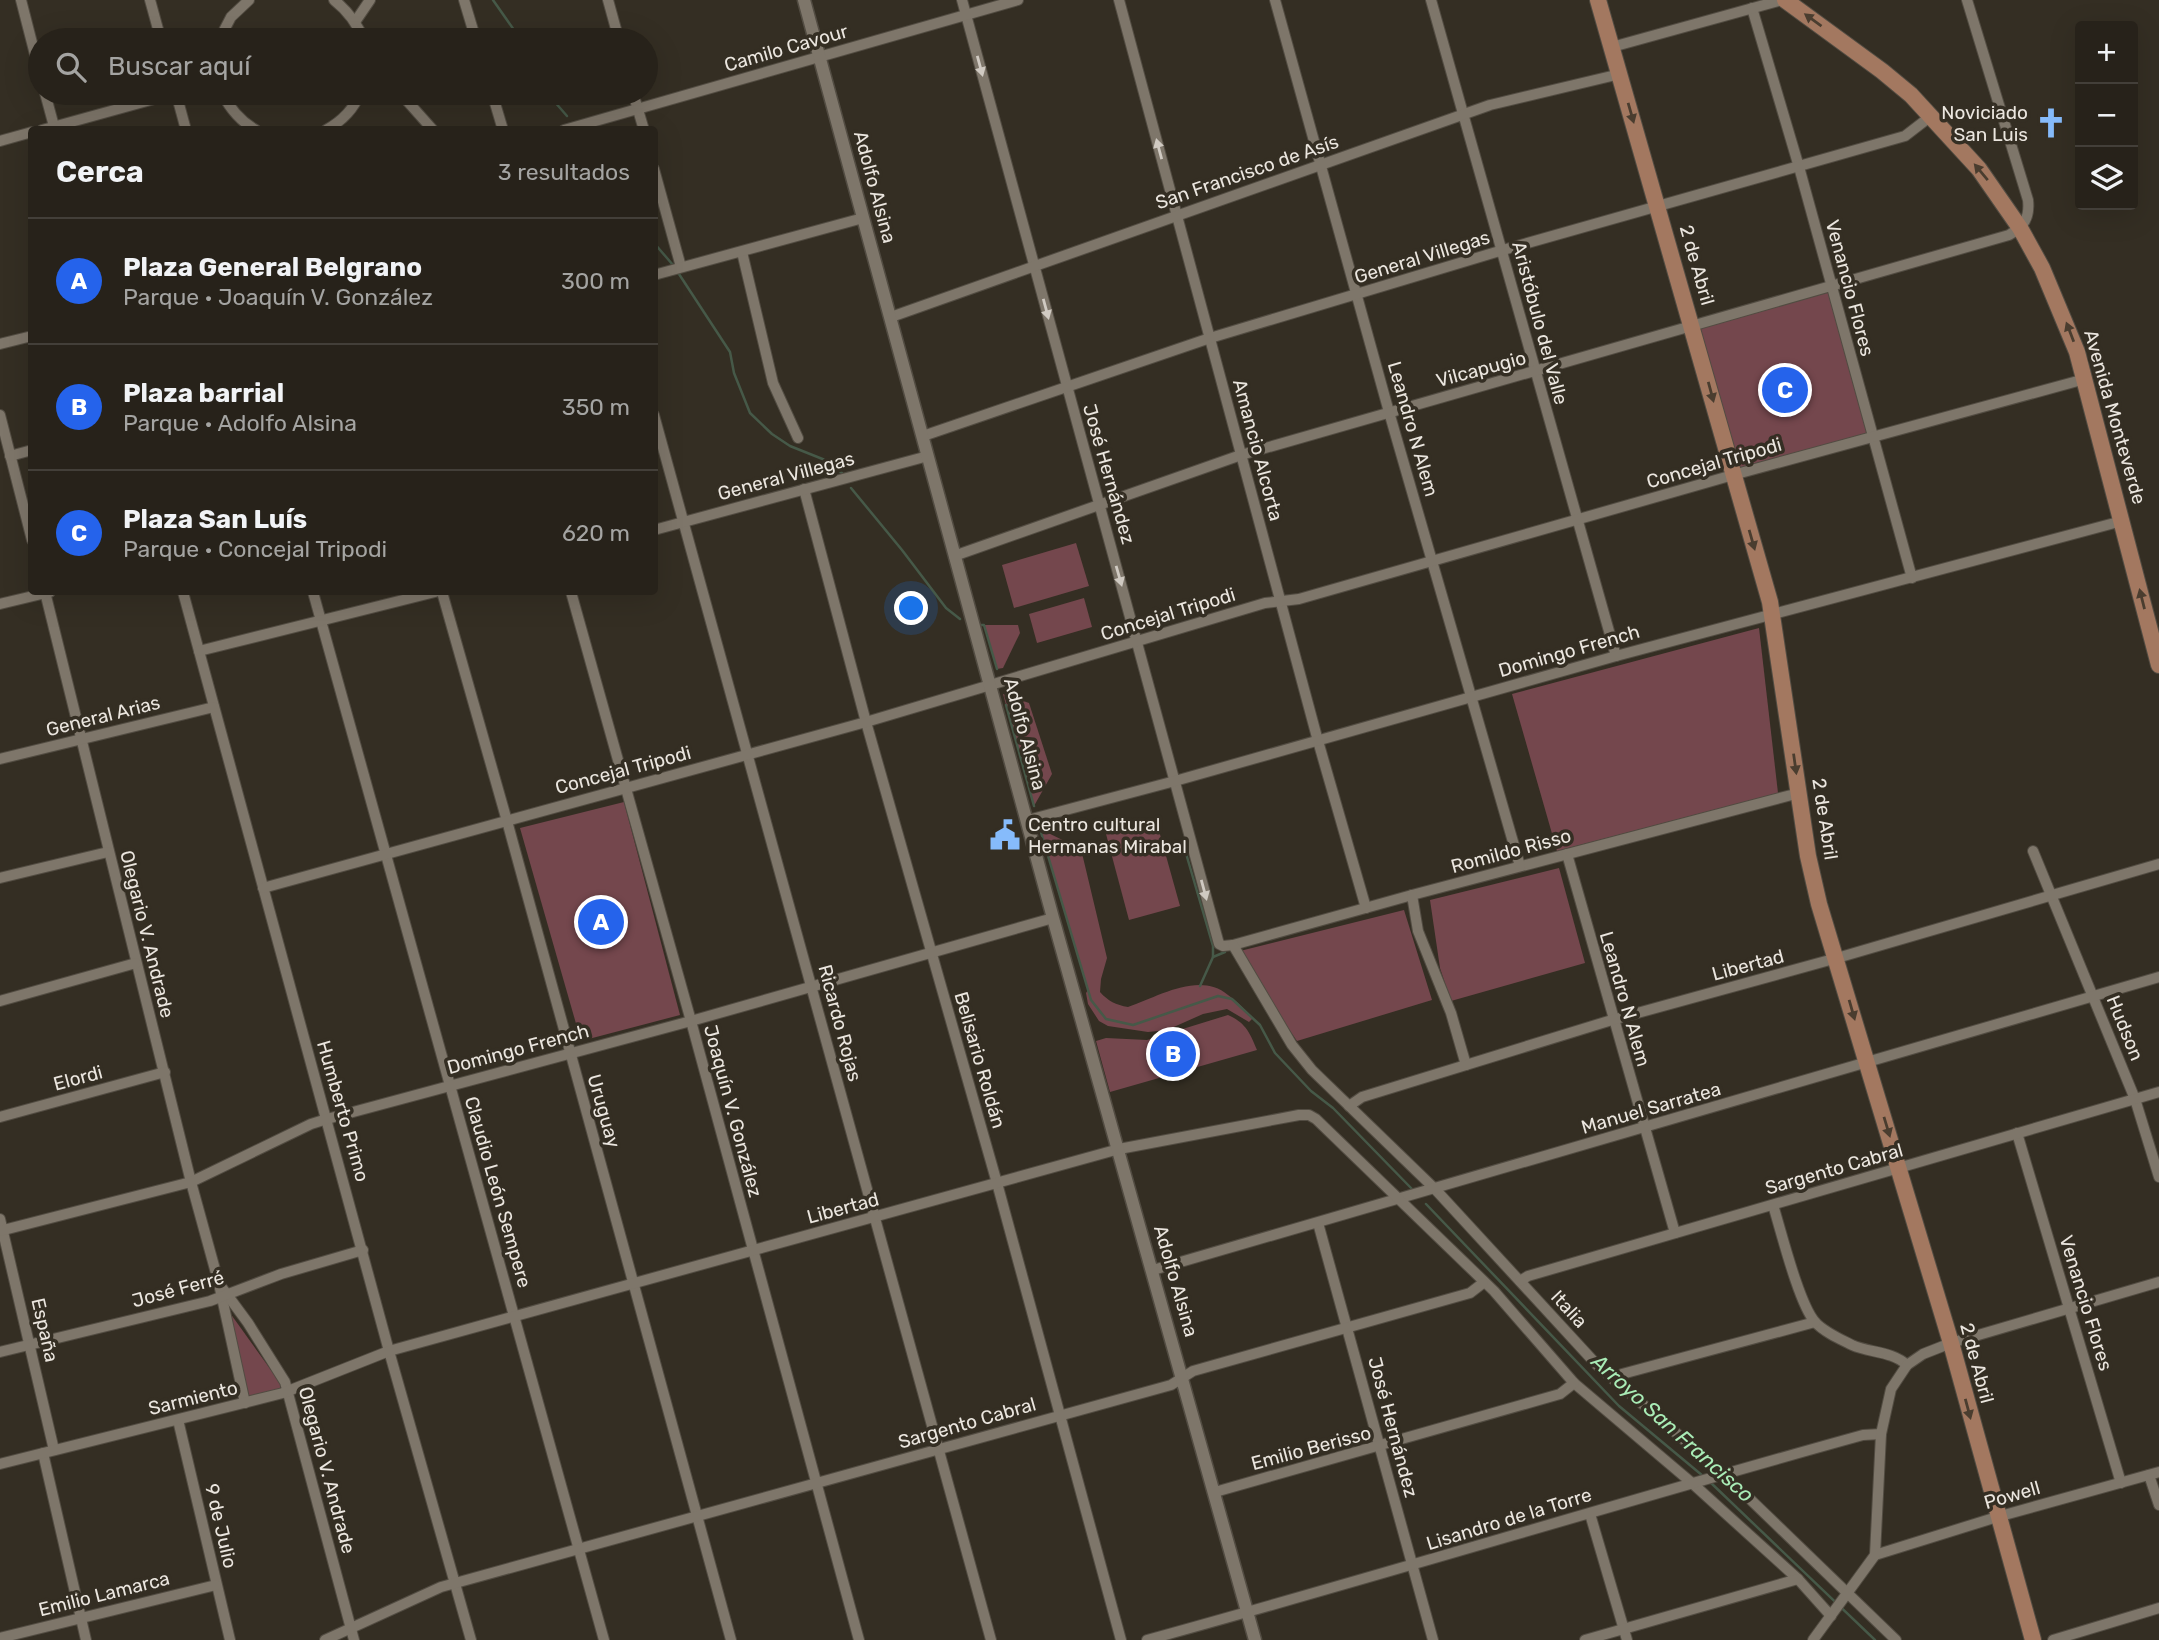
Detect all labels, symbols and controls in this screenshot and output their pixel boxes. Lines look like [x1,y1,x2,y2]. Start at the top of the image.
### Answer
one-way arrow [1804,14,1822,28]
street label: Camilo Cavour [722,19,851,77]
map controls [2075,21,2138,210]
button: + [2075,21,2138,84]
search box [28,28,658,105]
icon: search [52,48,90,86]
text: Buscar aquí [108,51,250,82]
one-way arrow [976,56,986,77]
button: − [2075,84,2138,147]
place label: Noviciado San Luis [1941,101,2028,146]
one-way arrow [1627,102,1637,123]
church icon: Noviciado San Luis [2034,106,2068,140]
street label: Adolfo Alsina [849,128,901,246]
street label: San Francisco de Asís [1152,130,1342,214]
one-way arrow [1153,138,1164,160]
button: layers [2075,147,2138,210]
text: Cerca [56,154,144,190]
text: 3 resultados [498,158,630,186]
one-way arrow [1974,164,1989,181]
street label: Venancio Flores [1821,217,1879,359]
street label: 2 de Abril [1675,222,1719,308]
street label: General Villegas [1351,225,1493,289]
street label: Aristóbulo del Valle [1507,239,1573,407]
text: Plaza General Belgrano [123,252,422,283]
text: A [71,267,87,295]
text: 300 m [561,267,630,295]
text: Parque · Joaquín V. González [123,283,433,311]
one-way arrow [1041,298,1052,320]
one-way arrow [2064,322,2075,343]
street label: Avenida Monteverde [2079,327,2151,507]
street label: Vilcapugio [1434,346,1528,392]
street label: Leandro N Alem [1383,359,1443,499]
pin: C [1762,364,1808,416]
street label: Amancio Alcorta [1228,377,1288,523]
text: Plaza barrial [123,378,284,409]
one-way arrow [1706,381,1717,403]
text: B [71,393,87,421]
text: 350 m [562,393,630,421]
street label: José Hernández [1078,401,1140,547]
text: Parque · Adolfo Alsina [123,409,357,437]
street label: Concejal Tripodi [1644,433,1784,493]
street label: General Villegas [715,447,857,505]
text: Plaza San Luís [123,504,307,535]
text: C [71,519,87,547]
text: 620 m [562,519,630,547]
one-way arrow [1748,530,1758,551]
text: Parque · Concejal Tripodi [123,535,387,563]
one-way arrow [1115,566,1125,587]
street label: Concejal Tripodi [1098,583,1238,645]
one-way arrow [2136,588,2147,610]
your location [894,591,928,625]
street label: Domingo French [1496,620,1642,682]
street label: Adolfo Alsina [999,675,1051,793]
street label: General Arias [44,691,162,741]
street label: Concejal Tripodi [553,741,693,799]
one-way arrow [1789,753,1800,775]
street label: 2 de Abril [1807,777,1843,861]
place label: Centro cultural Hermanas Mirabal [1028,813,1187,858]
public building icon: Centro cultural Hermanas Mirabal [988,818,1022,852]
street label: Romildo Risso [1448,824,1574,878]
street label: Olegario V. Andrade [115,848,179,1020]
one-way arrow [1199,879,1210,901]
pin: A [578,896,624,948]
street label: Leandro N Alem [1595,929,1655,1069]
street label: Libertad [1709,944,1787,986]
street label: Ricardo Rojas [813,962,867,1084]
street label: Belisario Roldán [949,989,1011,1131]
street label: Hudson [2102,992,2148,1064]
one-way arrow [1847,999,1858,1021]
street label: Domingo French [445,1019,591,1079]
street label: Joaquín V. González [699,1022,767,1200]
pin: B [1150,1028,1196,1080]
street label: Humberto Primo [312,1038,374,1184]
street label: Elordi [51,1060,105,1096]
street label: Uruguay [583,1072,625,1150]
street label: Manuel Sarratea [1579,1077,1723,1139]
street label: Claudio León Sempere [460,1094,536,1290]
one-way arrow [1883,1117,1893,1138]
street label: Sargento Cabral [1762,1138,1906,1200]
street label: Libertad [804,1187,882,1229]
street label: Adolfo Alsina [1149,1222,1203,1340]
street label: Venancio Flores [2054,1233,2118,1373]
street label: José Ferré [129,1266,227,1312]
street label: Italia [1546,1286,1592,1332]
street label: España [26,1296,64,1364]
street label: 2 de Abril [1955,1320,1999,1406]
water label: Arroyo San Francisco [1586,1348,1759,1507]
street label: José Hernández [1363,1354,1423,1500]
street label: Sarmiento [146,1376,240,1420]
street label: Olegario V. Andrade [294,1384,360,1556]
street label: Sargento Cabral [895,1392,1039,1454]
one-way arrow [1963,1398,1974,1420]
street label: Emilio Berisso [1249,1421,1373,1475]
street label: Powell [1981,1476,2043,1514]
street label: 9 de Julio [200,1481,242,1571]
street label: Lisandro de la Torre [1424,1483,1594,1555]
street label: Emilio Lamarca [36,1567,172,1621]

